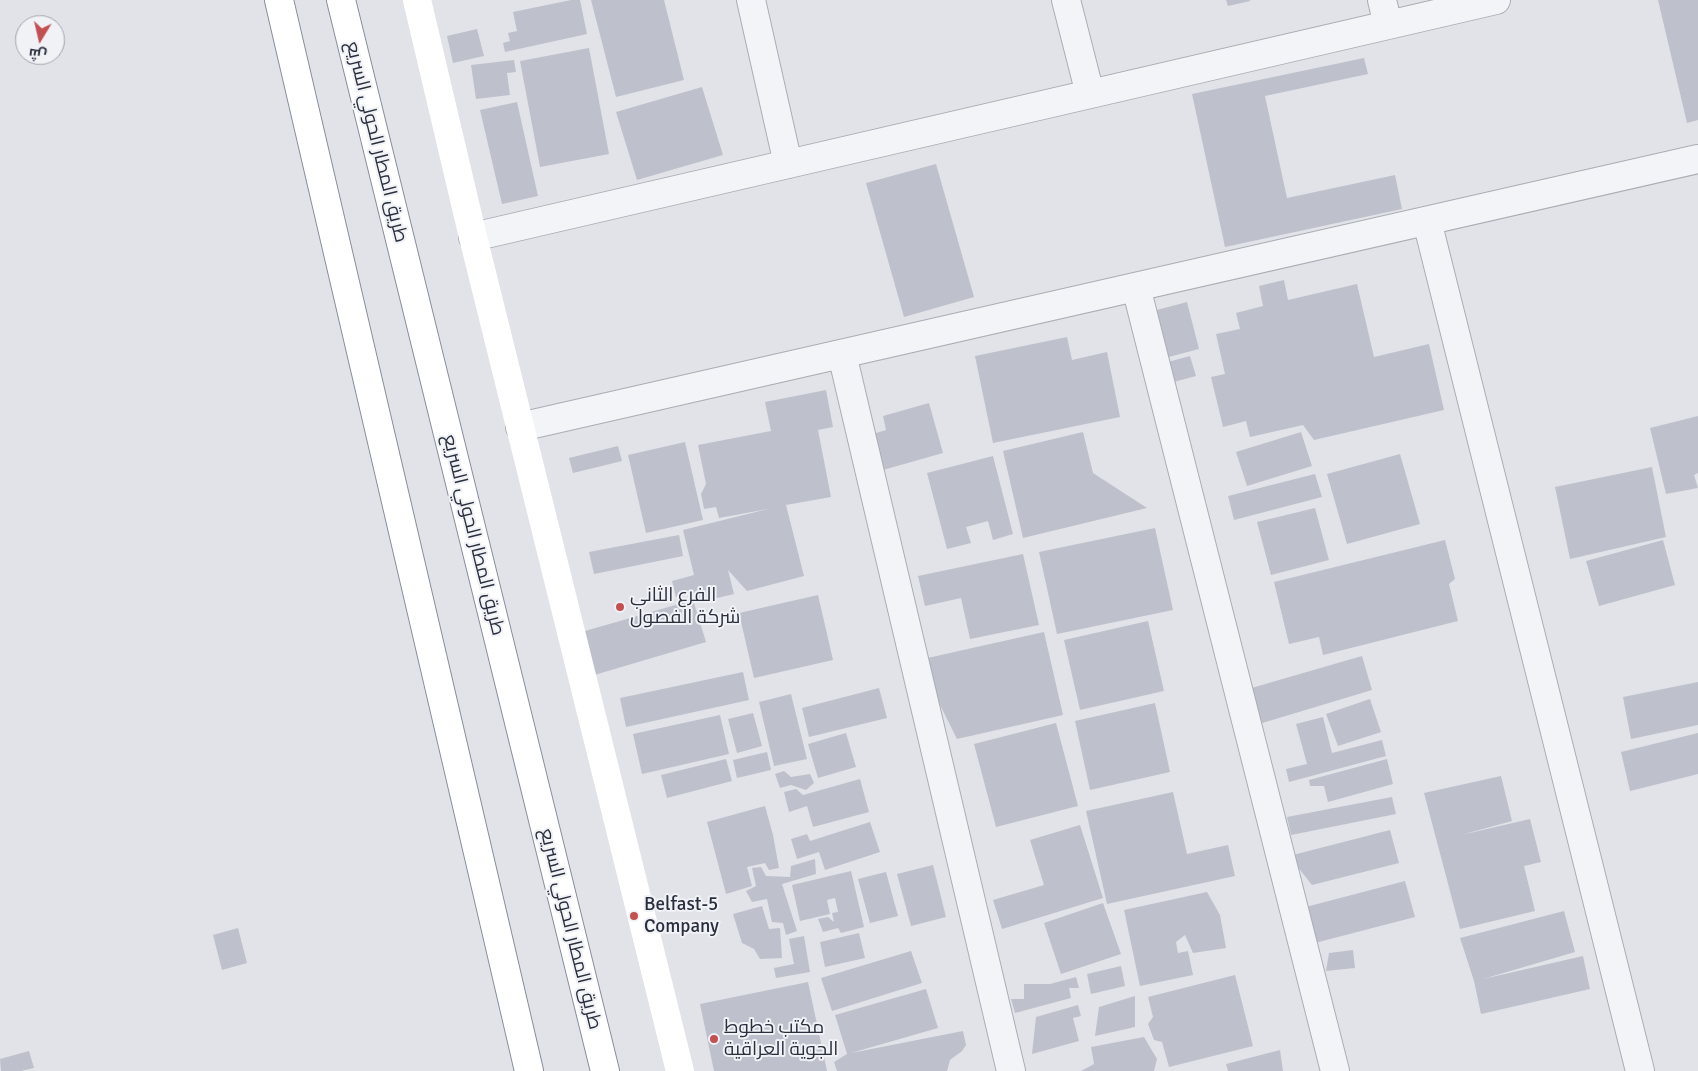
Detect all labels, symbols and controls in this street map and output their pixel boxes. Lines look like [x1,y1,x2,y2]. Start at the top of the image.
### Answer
north arrow [15,15,65,65]
street label: طريق المطار الحولي السريع [340,39,412,245]
text: ش [28,45,48,64]
street label: طريق المطار الحولي السريع [437,432,509,638]
place label: الفرع الثاني شركة الفصول [630,585,740,629]
marker: الفرع الثاني شركة الفصول [614,601,626,613]
street label: طريق المطار الحولي السريع [534,826,606,1032]
place label: Belfast-5 Company [644,894,719,938]
marker: Belfast-5 Company [628,910,640,922]
place label: مكتب خطوط الجوية العراقية [724,1017,838,1061]
marker: مكتب خطوط الجوية العراقية [708,1033,720,1045]

